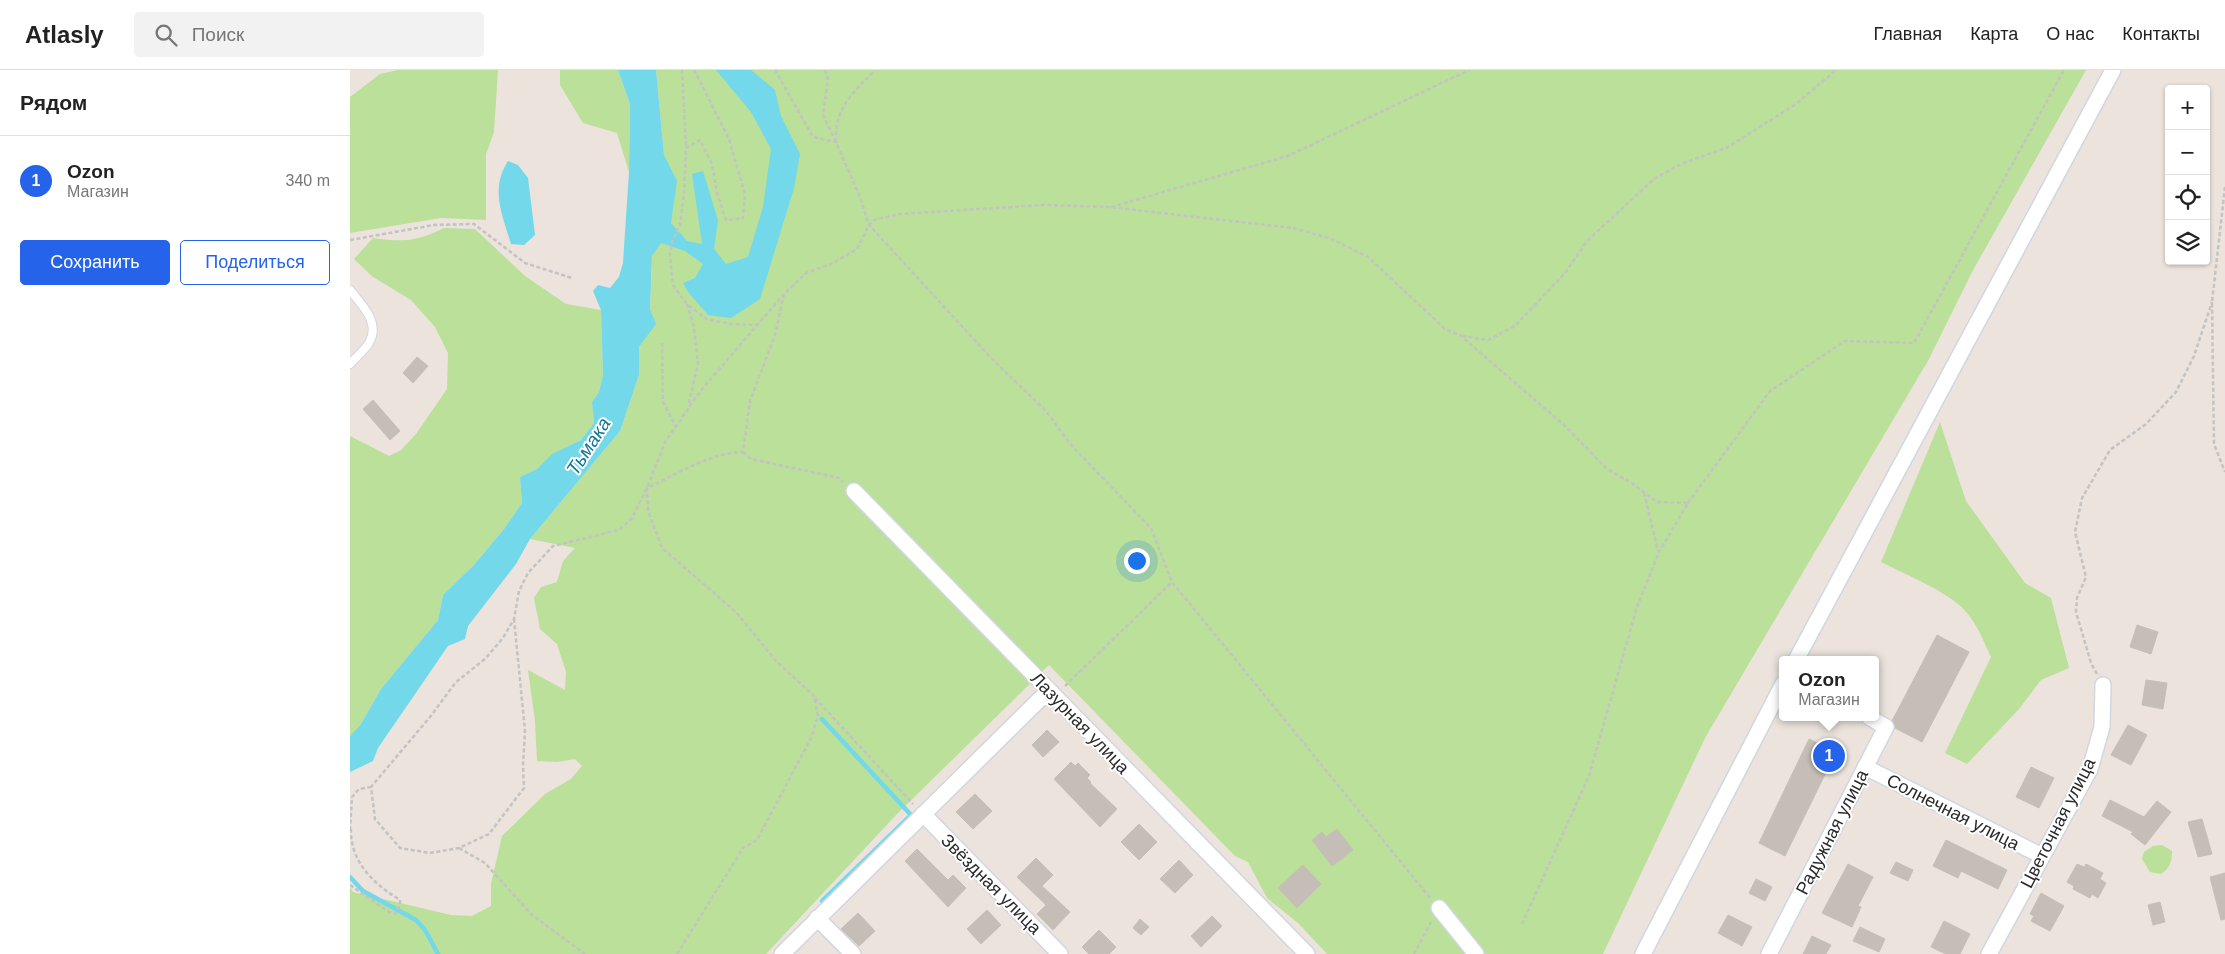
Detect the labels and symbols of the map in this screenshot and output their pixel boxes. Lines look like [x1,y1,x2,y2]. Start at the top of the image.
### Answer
water label: Тьмака [562,414,615,479]
your location [1124,548,1150,574]
street label: Лазурная улица [1027,668,1134,778]
pin: 1 [1813,737,1845,775]
street label: Цветочная улица [2017,754,2100,891]
street label: Радужная улица [1792,765,1873,898]
street label: Солнечная улица [1883,770,2023,855]
street label: Звёздная улица [937,830,1046,939]

